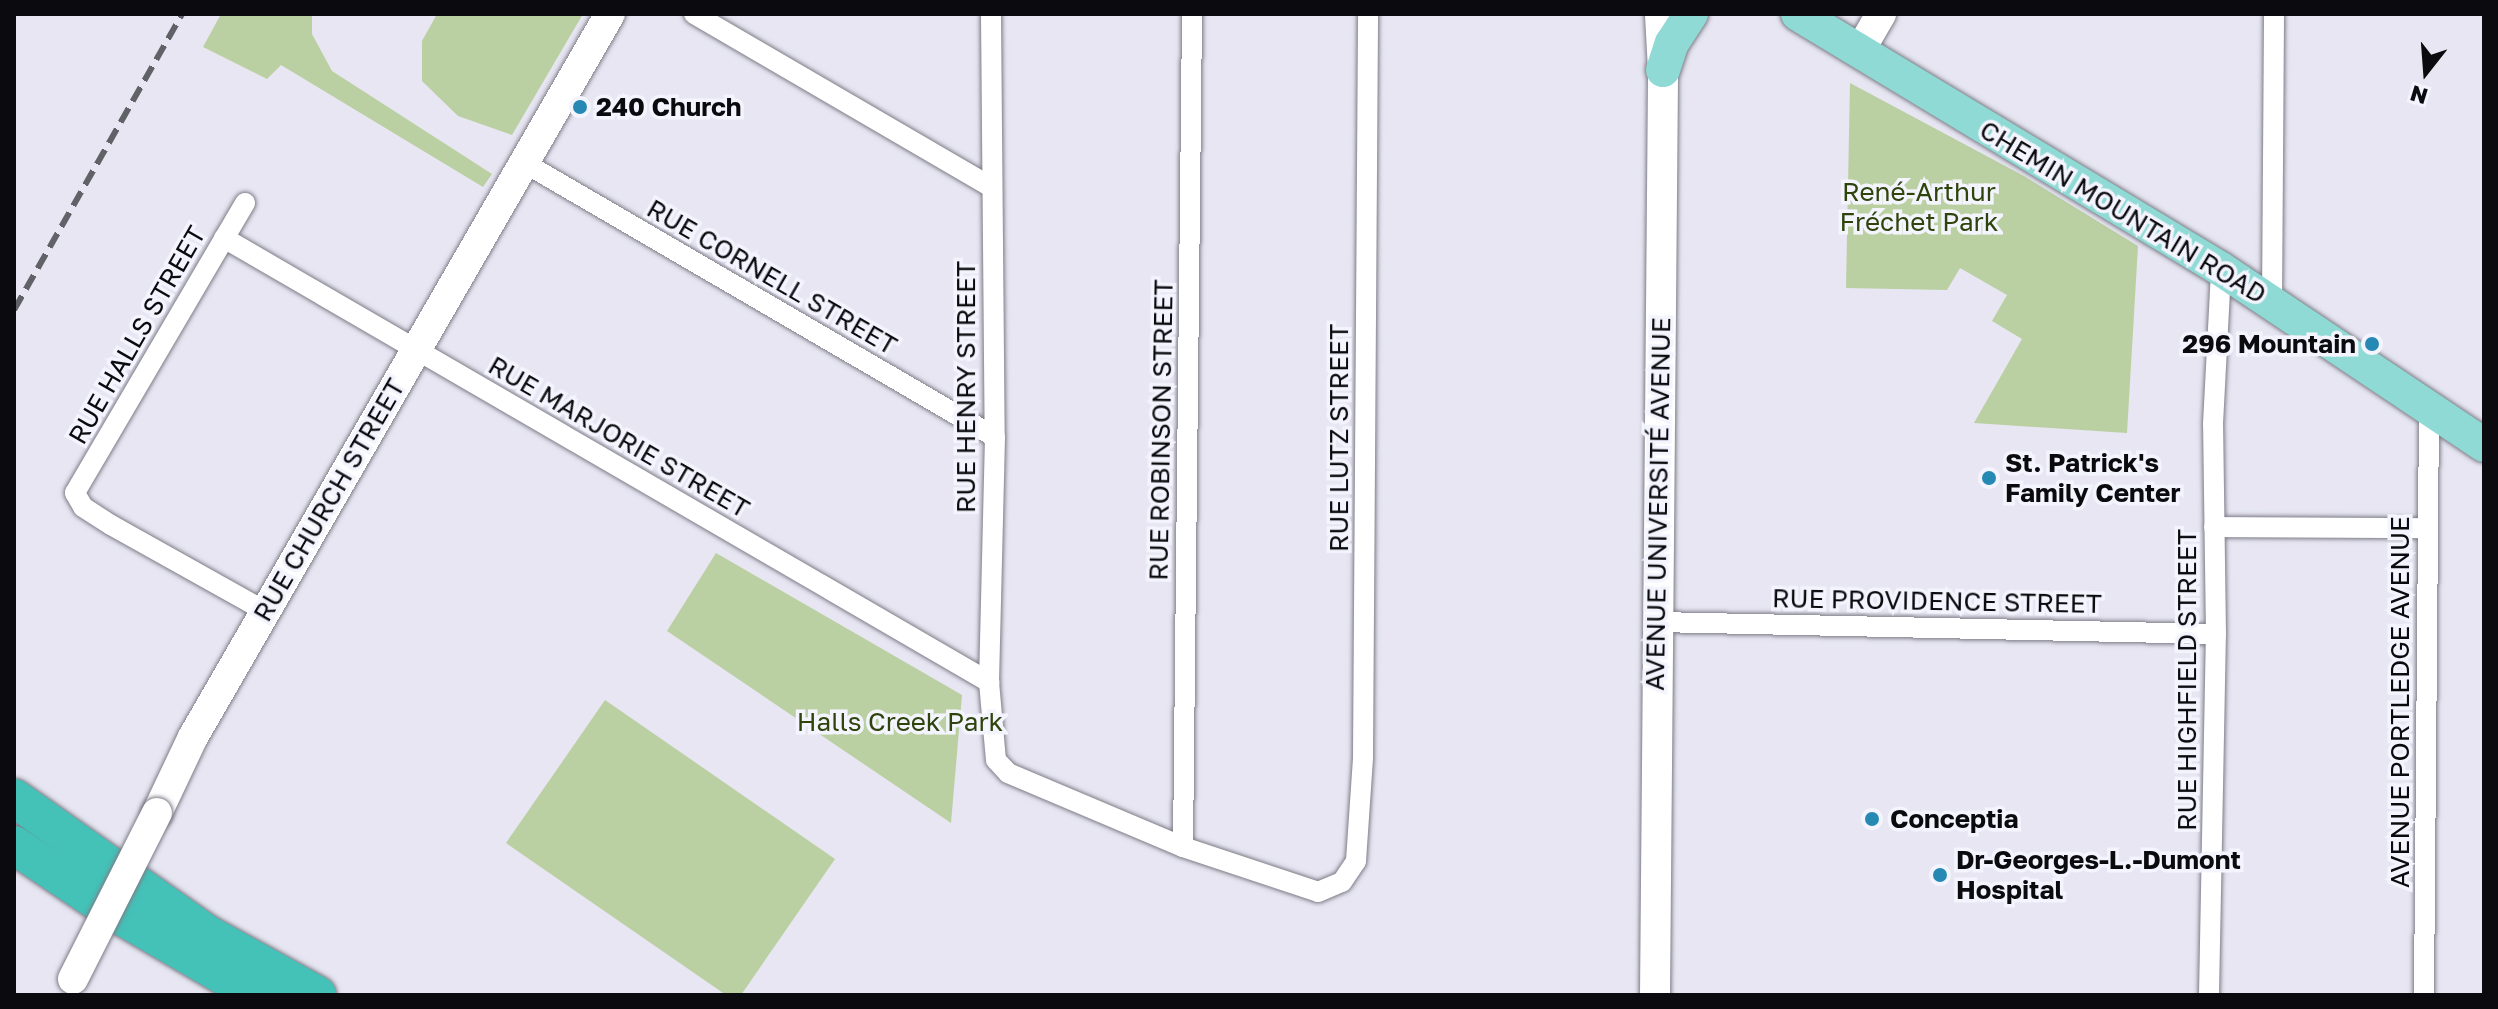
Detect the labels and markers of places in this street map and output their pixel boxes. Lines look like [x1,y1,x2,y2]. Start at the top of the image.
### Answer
place label: 240 Church [596,91,742,123]
marker: 240 Church [571,98,589,116]
place label: 296 Mountain [2182,328,2356,360]
marker: 296 Mountain [2363,335,2381,353]
place label: St. Patrick's Family Center [2005,447,2181,508]
marker: St. Patrick's Family Center [1980,469,1998,487]
place label: Conceptia [1890,803,2019,835]
marker: Conceptia [1861,808,1883,830]
place label: Dr-Georges-L.-Dumont Hospital [1956,844,2241,906]
marker: Dr-Georges-L.-Dumont Hospital [1931,866,1949,884]

